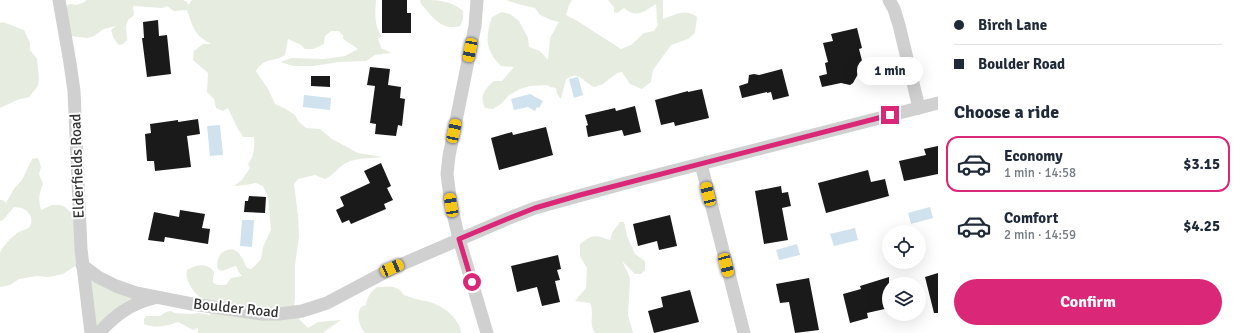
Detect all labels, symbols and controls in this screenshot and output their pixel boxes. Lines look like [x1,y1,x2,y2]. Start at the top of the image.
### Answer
text: Birch Lane [978,16,1047,34]
car [462,37,478,63]
text: Boulder Road [978,55,1065,73]
callout: 1 min [857,57,923,85]
text: 1 min [874,63,906,79]
text: Choose a ride [954,101,1059,123]
route end [881,106,899,124]
street label: Elderfields Road [66,113,88,219]
car [446,118,462,144]
icon: car [956,146,992,182]
text: Economy [1004,147,1063,165]
text: $3.15 [1183,155,1220,173]
text: 1 min · 14:58 [1004,165,1076,181]
car [699,181,717,207]
car [443,192,459,218]
icon: car [956,208,992,244]
text: Comfort [1004,209,1058,227]
text: $4.25 [1183,217,1220,235]
map controls [882,225,926,321]
button: locate [882,225,926,269]
text: 2 min · 14:59 [1004,227,1076,243]
car [717,252,735,278]
car [379,258,405,278]
route start [463,273,481,291]
button: layers [882,277,926,321]
button: Confirm [954,279,1222,325]
street label: Boulder Road [192,295,280,321]

